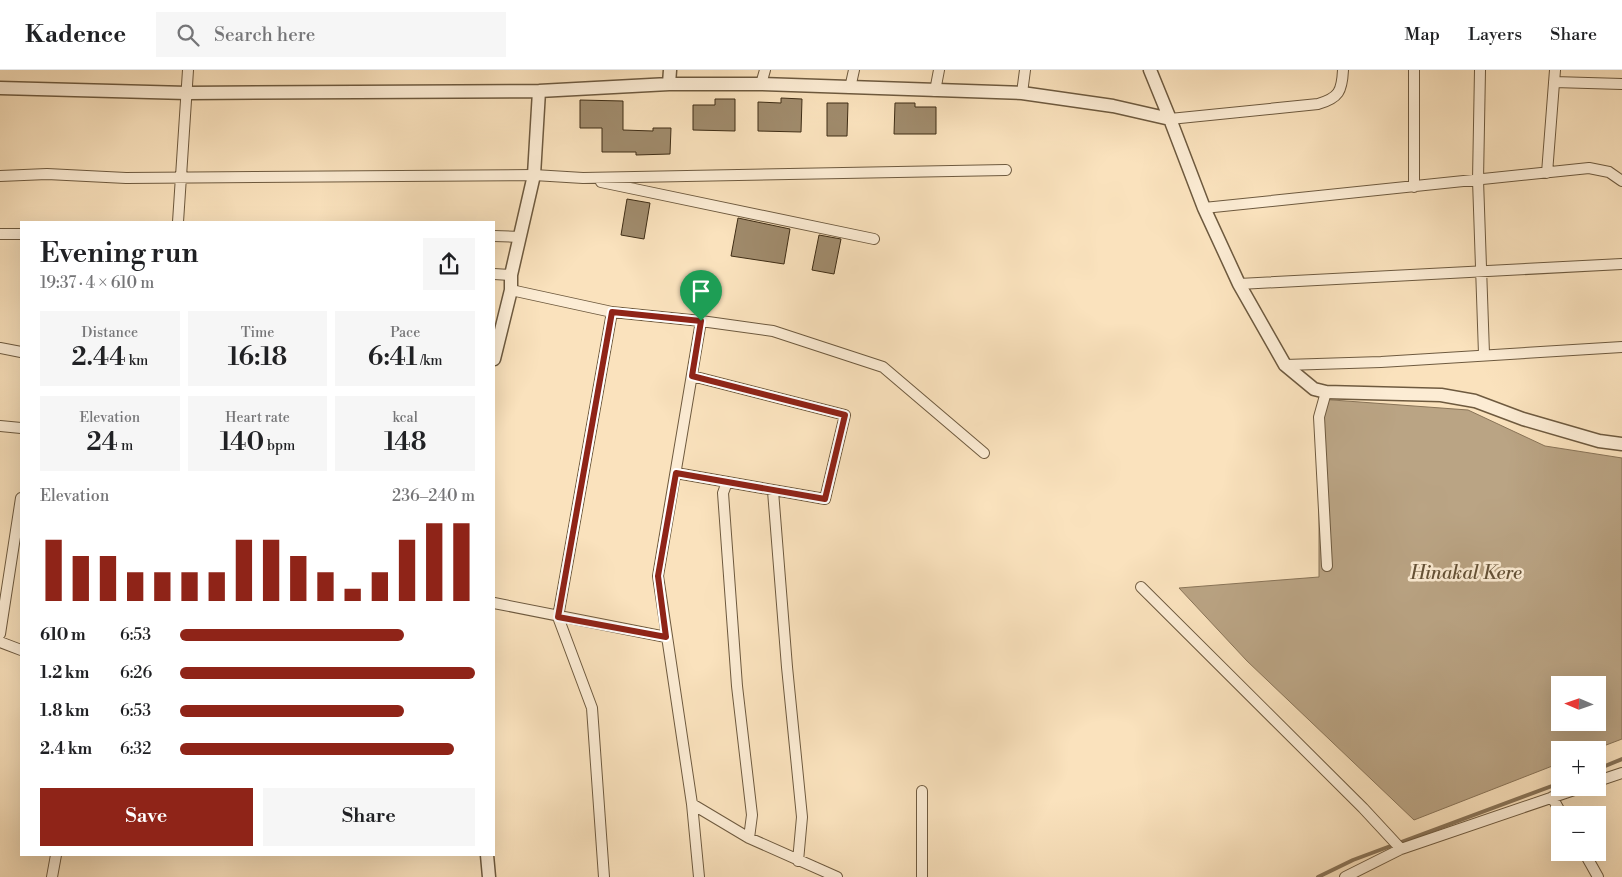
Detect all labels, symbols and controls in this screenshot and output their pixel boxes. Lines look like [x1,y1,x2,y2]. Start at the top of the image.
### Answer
search box [156,12,506,57]
text: Kadence [25,20,126,50]
icon: search [174,21,202,49]
text: Search here [214,23,315,47]
text: Map [1405,23,1440,46]
text: Layers [1468,23,1522,46]
text: Share [1550,23,1597,46]
text: Evening run [40,236,199,271]
button: share [423,238,475,290]
pin [680,270,722,321]
text: 19:37 · 4 × 610 m [40,273,154,293]
icon: arrive [687,277,715,305]
text: Distance [82,324,138,342]
text: Time [241,324,274,342]
text: Pace [390,324,420,342]
text: 2.44 [71,342,126,373]
text: 16:18 [228,342,287,373]
text: 6:41 [368,342,417,373]
text: km [126,352,148,370]
text: /km [417,352,442,370]
text: Elevation [80,409,140,427]
text: Heart rate [225,409,290,427]
text: kcal [392,409,418,427]
text: 24 [86,427,118,458]
text: 140 [220,427,264,458]
text: 148 [384,427,426,458]
text: m [118,437,133,455]
text: bpm [264,437,295,455]
text: Elevation [40,486,109,506]
text: 236–240 m [392,486,475,506]
water label: Hinakal Kere [1409,561,1522,585]
text: 610 m [40,625,86,645]
text: 6:53 [120,625,151,645]
text: 1.2 km [40,663,89,683]
text: 6:26 [120,663,152,683]
north arrow [1551,676,1606,731]
map controls [1551,676,1606,861]
text: 1.8 km [40,701,89,721]
text: 6:53 [120,701,151,721]
text: 2.4 km [40,739,92,759]
text: 6:32 [120,739,151,759]
button: + [1551,741,1606,796]
button: Save [40,788,253,846]
button: Share [263,788,475,846]
button: − [1551,806,1606,861]

